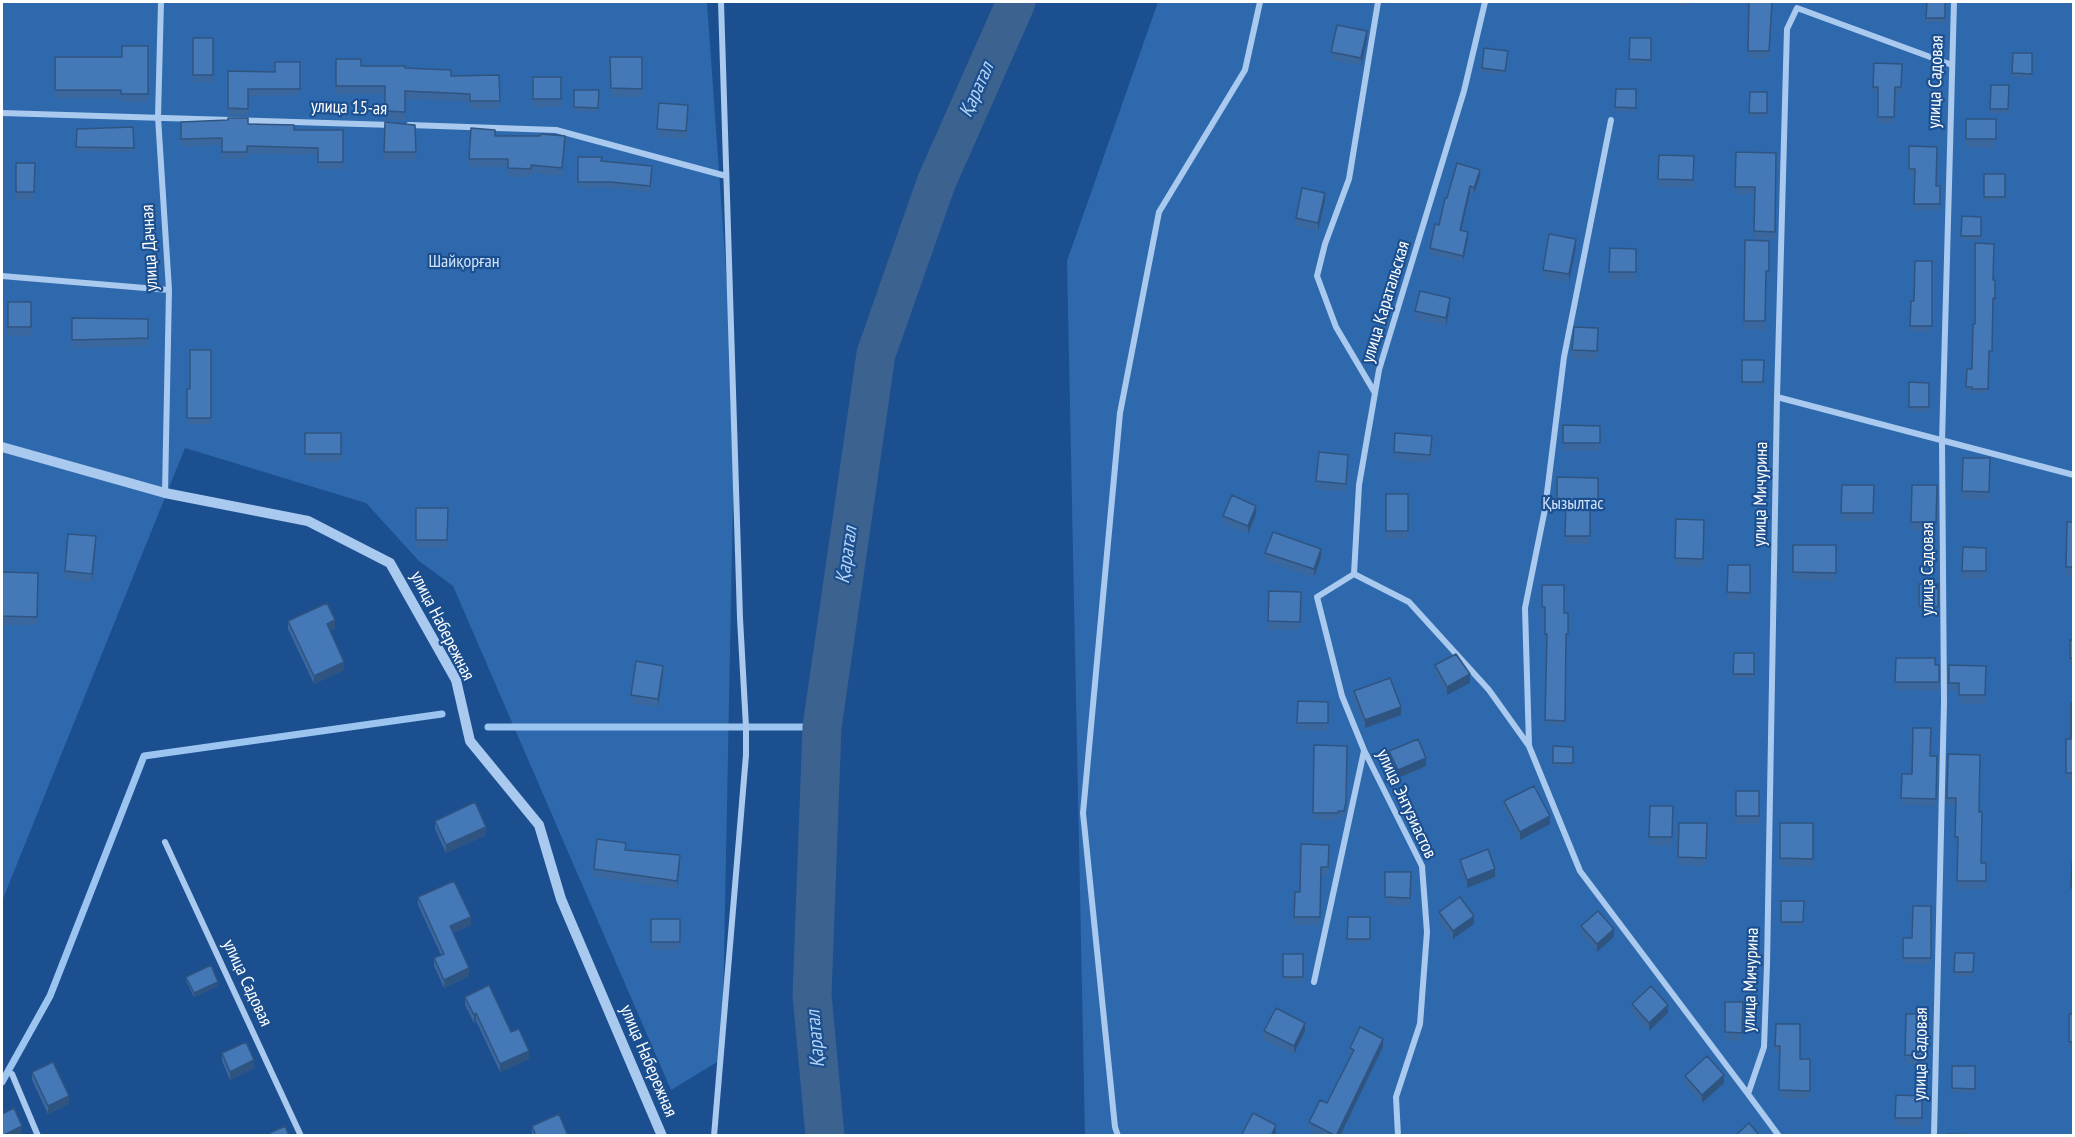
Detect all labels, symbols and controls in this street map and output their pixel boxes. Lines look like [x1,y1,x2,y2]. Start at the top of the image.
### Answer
street label: улица Садовая [1924,35,1948,129]
water label: Қаратал [954,59,1000,121]
street label: улица 15-ая [310,96,388,120]
street label: улица Дачная [137,204,163,292]
street label: улица Каратальская [1357,238,1415,366]
park label: Шайқорған [428,251,500,273]
street label: улица Мичурина [1749,441,1773,547]
park label: Қызылтас [1542,493,1604,515]
street label: улица Садовая [1917,522,1939,616]
water label: Қаратал [831,525,863,585]
street label: улица Набережная [405,568,479,684]
street label: улица Энтузиастов [1371,746,1441,862]
street label: улица Мичурина [1738,927,1764,1033]
street label: улица Садовая [218,936,276,1030]
street label: улица Набережная [615,1002,681,1120]
street label: улица Садовая [1909,1007,1933,1101]
water label: Қаратал [802,1009,830,1069]

